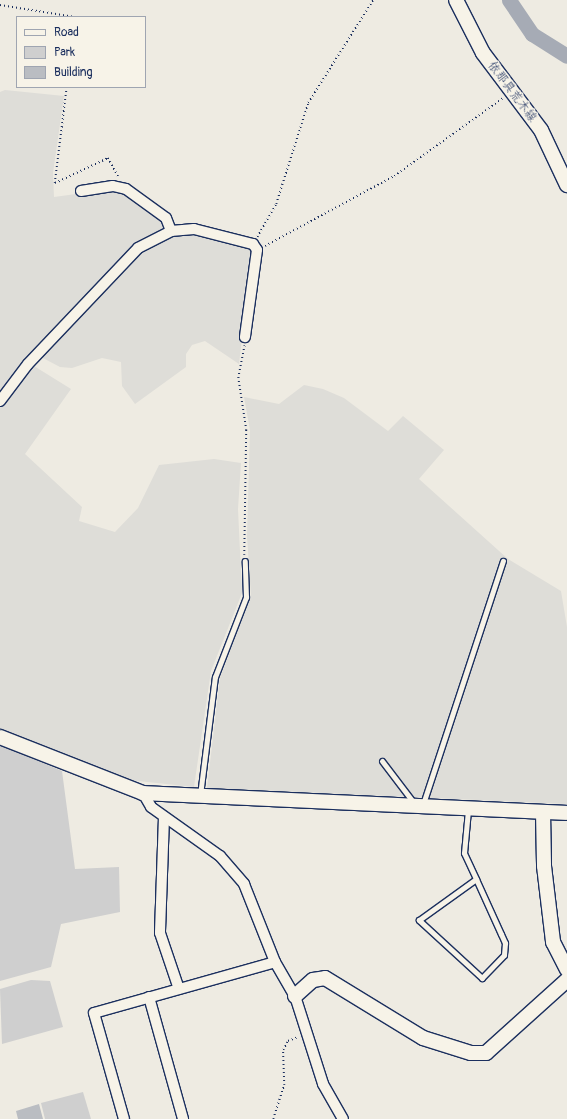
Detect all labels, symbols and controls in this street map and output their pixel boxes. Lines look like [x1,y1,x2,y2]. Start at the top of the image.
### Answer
legend [16,16,146,88]
text: Road [54,25,79,40]
text: Park [54,45,75,60]
street label: 依那具荒木線 [485,59,539,125]
text: Building [54,65,93,80]

